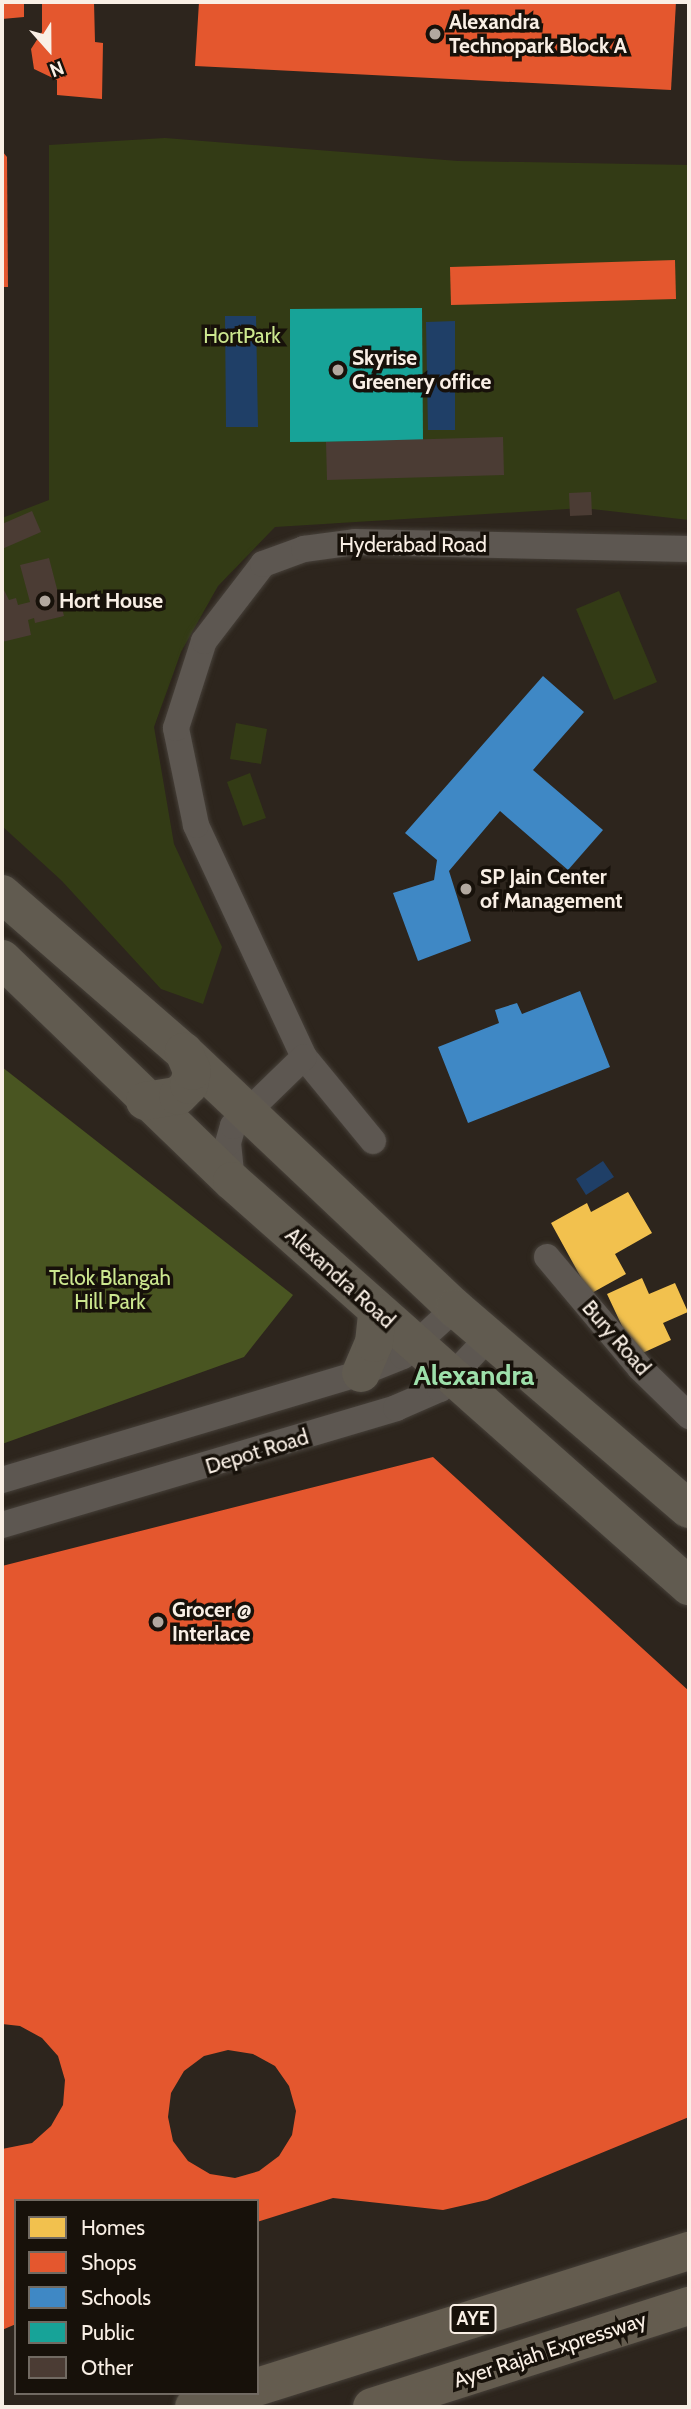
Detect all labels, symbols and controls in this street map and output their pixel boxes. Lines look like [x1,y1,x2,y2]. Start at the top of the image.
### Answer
place label: Alexandra Technopark Block A [449,9,627,59]
north arrow [14,14,84,84]
marker: Alexandra Technopark Block A [427,26,443,42]
text: N [46,56,67,82]
park label: HortPark [203,323,281,349]
place label: Skyrise Greenery office [352,345,491,395]
marker: Skyrise Greenery office [330,362,346,378]
street label: Hyderabad Road [339,532,487,558]
place label: Hort House [59,588,163,614]
marker: Hort House [37,593,53,609]
place label: SP Jain Center of Management [480,864,623,914]
marker: SP Jain Center of Management [458,881,474,897]
street label: Alexandra Road [280,1222,400,1334]
park label: Telok Blangah Hill Park [49,1265,171,1315]
street label: Bury Road [577,1295,655,1381]
district label: Alexandra [414,1358,534,1392]
street label: Depot Road [202,1424,312,1480]
place label: Grocer @ Interlace [172,1597,252,1647]
marker: Grocer @ Interlace [150,1614,166,1630]
legend [14,2199,259,2395]
text: Homes [81,2215,145,2240]
text: Shops [81,2250,136,2275]
text: Schools [81,2285,151,2310]
road number: AYE [448,2304,498,2334]
street label: Ayer Rajah Expressway [450,2307,650,2393]
text: Public [81,2320,135,2345]
text: Other [81,2355,133,2380]

